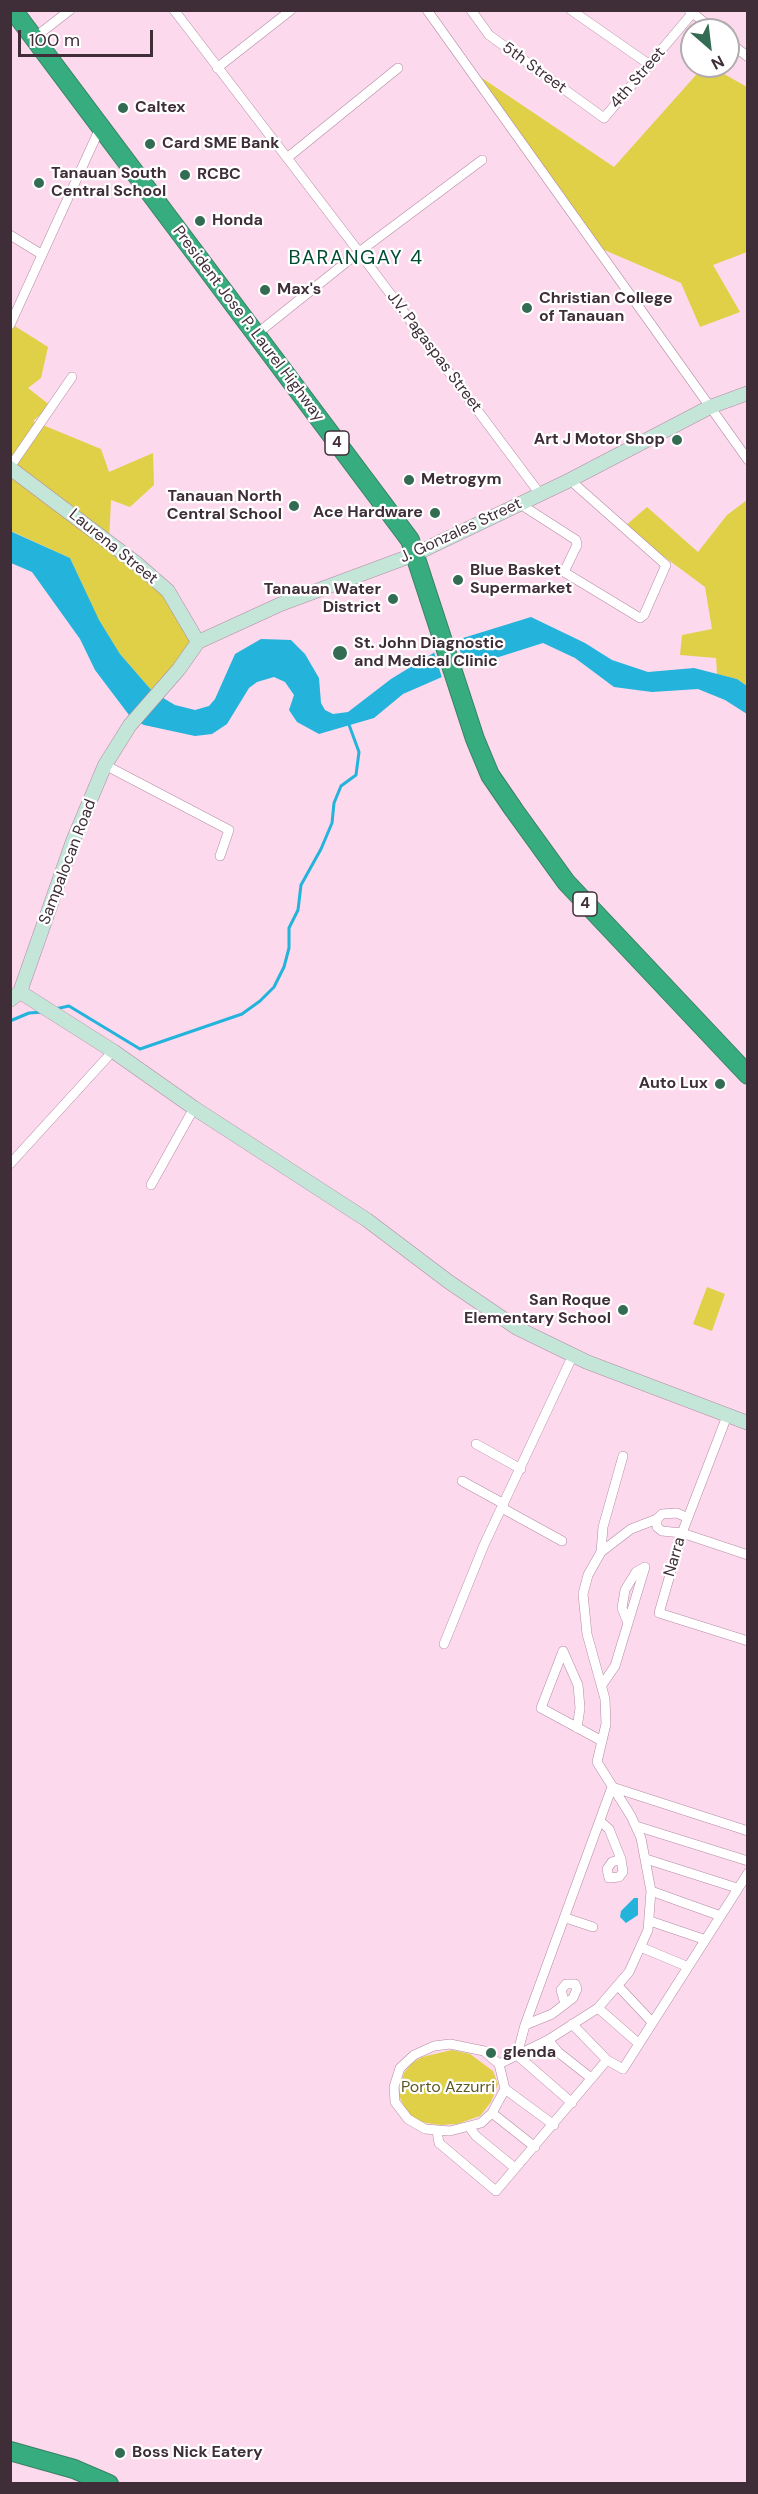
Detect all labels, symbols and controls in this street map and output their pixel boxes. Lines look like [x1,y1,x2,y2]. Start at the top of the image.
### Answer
scale bar [21,18,156,56]
north arrow [680,18,740,78]
text: 100 m [29,28,80,52]
street label: 5th Street [498,38,570,98]
street label: 4th Street [606,43,670,113]
text: N [708,51,728,75]
place label: Caltex [135,98,185,118]
marker: Caltex [116,101,130,115]
place label: Card SME Bank [162,134,279,154]
marker: Card SME Bank [143,137,157,151]
place label: Tanauan South Central School [51,164,167,202]
place label: RCBC [197,165,241,185]
marker: RCBC [178,168,192,182]
marker: Tanauan South Central School [32,176,46,190]
place label: Honda [212,211,263,231]
marker: Honda [193,214,207,228]
street label: President Jose P. Laurel Highway [168,222,328,426]
district label: BARANGAY 4 [288,247,424,271]
place label: Max's [277,280,321,300]
marker: Max's [258,283,272,297]
street label: J.V. Pagaspas Street [382,288,486,416]
place label: Christian College of Tanauan [539,289,673,327]
marker: Christian College of Tanauan [520,301,534,315]
place label: Art J Motor Shop [534,430,665,450]
road number: 4 [325,431,349,455]
marker: Art J Motor Shop [670,433,684,447]
place label: Metrogym [421,470,502,490]
marker: Metrogym [402,473,416,487]
place label: Tanauan North Central School [167,487,282,525]
street label: J. Gonzales Street [397,494,525,568]
marker: Tanauan North Central School [287,499,301,513]
place label: Ace Hardware [313,503,423,523]
street label: Laurena Street [65,505,161,589]
marker: Ace Hardware [428,506,442,520]
place label: Blue Basket Supermarket [470,561,572,599]
marker: Blue Basket Supermarket [451,573,465,587]
place label: Tanauan Water District [264,580,381,618]
marker: Tanauan Water District [386,592,400,606]
place label: St. John Diagnostic and Medical Clinic [354,634,504,672]
marker: St. John Diagnostic and Medical Clinic [331,644,349,662]
street label: Sampalocan Road [35,797,101,927]
road number: 4 [573,892,597,916]
place label: Auto Lux [639,1074,708,1094]
marker: Auto Lux [713,1077,727,1091]
place label: San Roque Elementary School [464,1291,611,1329]
marker: San Roque Elementary School [616,1303,630,1317]
street label: Narra [660,1535,690,1579]
place label: glenda [503,2043,556,2063]
marker: glenda [484,2046,498,2060]
park label: Porto Azzurri [401,2078,495,2098]
place label: Boss Nick Eatery [132,2443,263,2463]
marker: Boss Nick Eatery [113,2446,127,2460]

